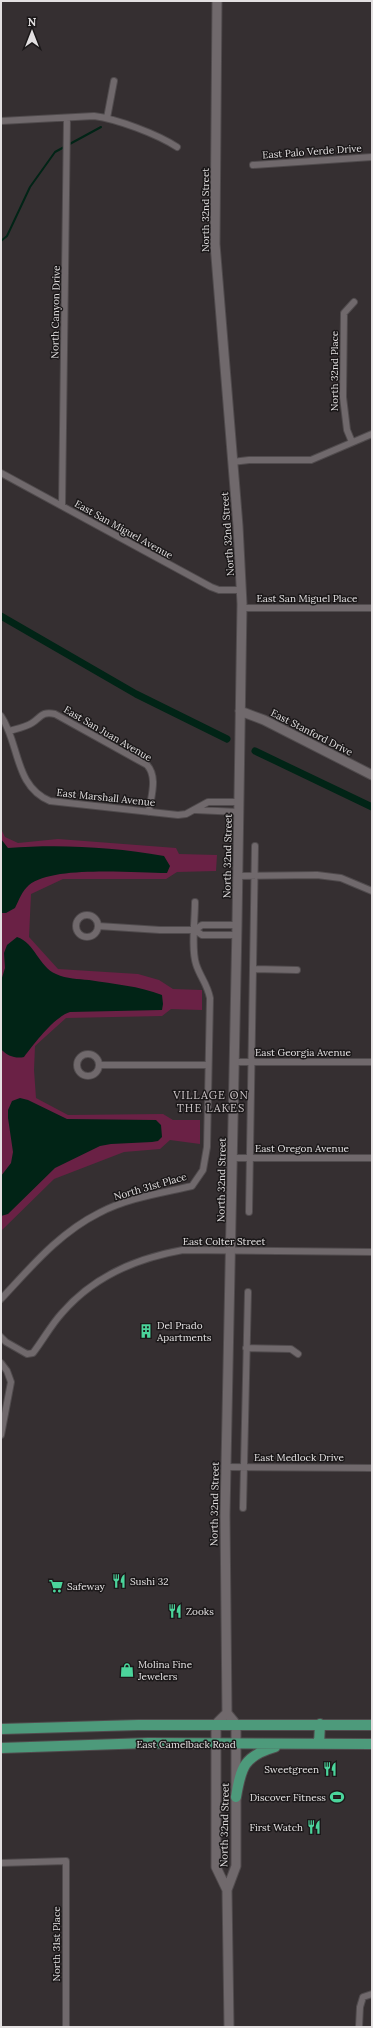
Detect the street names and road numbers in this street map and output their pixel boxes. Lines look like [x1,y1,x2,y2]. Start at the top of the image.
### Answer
street label: East Palo Verde Drive [262,141,363,161]
street label: North 32nd Street [199,168,212,252]
street label: North Canyon Drive [48,265,63,359]
street label: North 32nd Place [328,330,341,411]
street label: North 32nd Street [218,491,237,576]
street label: East San Miguel Avenue [72,497,176,562]
street label: East San Miguel Place [257,592,358,605]
street label: East San Juan Avenue [61,703,155,764]
street label: East Stanford Drive [269,706,355,759]
street label: East Marshall Avenue [56,786,156,809]
street label: North 32nd Street [220,814,235,898]
street label: East Georgia Avenue [255,1046,352,1059]
street label: North 32nd Street [214,1138,229,1222]
street label: East Oregon Avenue [255,1142,350,1155]
street label: North 31st Place [112,1170,189,1203]
street label: East Colter Street [183,1235,265,1248]
street label: East Medlock Drive [254,1451,345,1464]
street label: North 32nd Street [207,1462,222,1546]
street label: East Camelback Road [136,1738,236,1751]
street label: North 32nd Street [217,1783,232,1867]
street label: North 31st Place [50,1906,63,1982]

